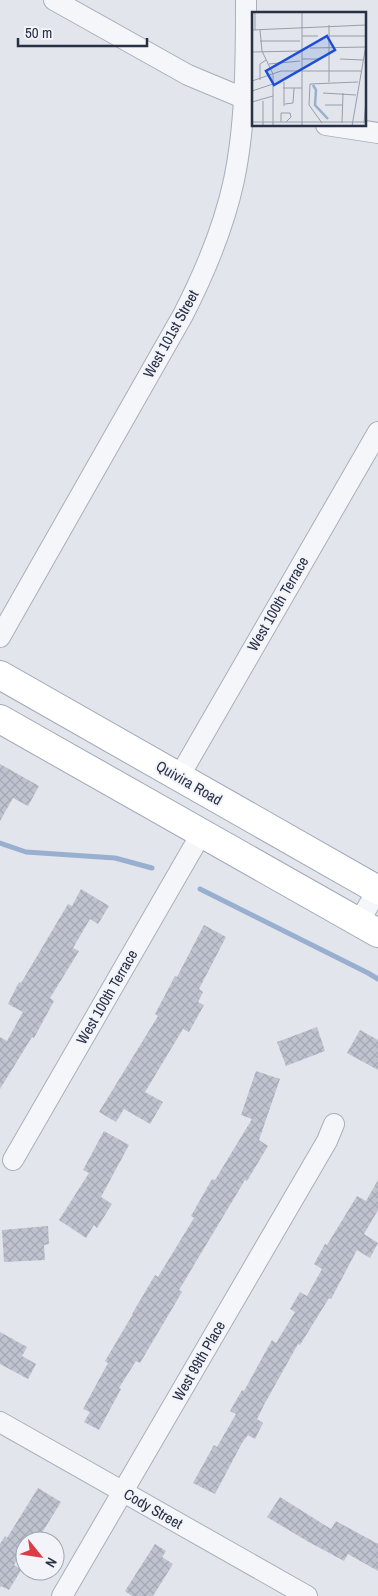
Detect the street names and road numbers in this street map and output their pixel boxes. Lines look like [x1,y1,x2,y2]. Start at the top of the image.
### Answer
street label: West 101st Street [138,285,204,382]
street label: West 100th Terrace [242,552,313,655]
street label: Quivira Road [152,755,226,810]
street label: West 100th Terrace [71,945,142,1048]
street label: West 99th Place [167,1317,230,1405]
street label: Cody Street [120,1483,187,1534]

